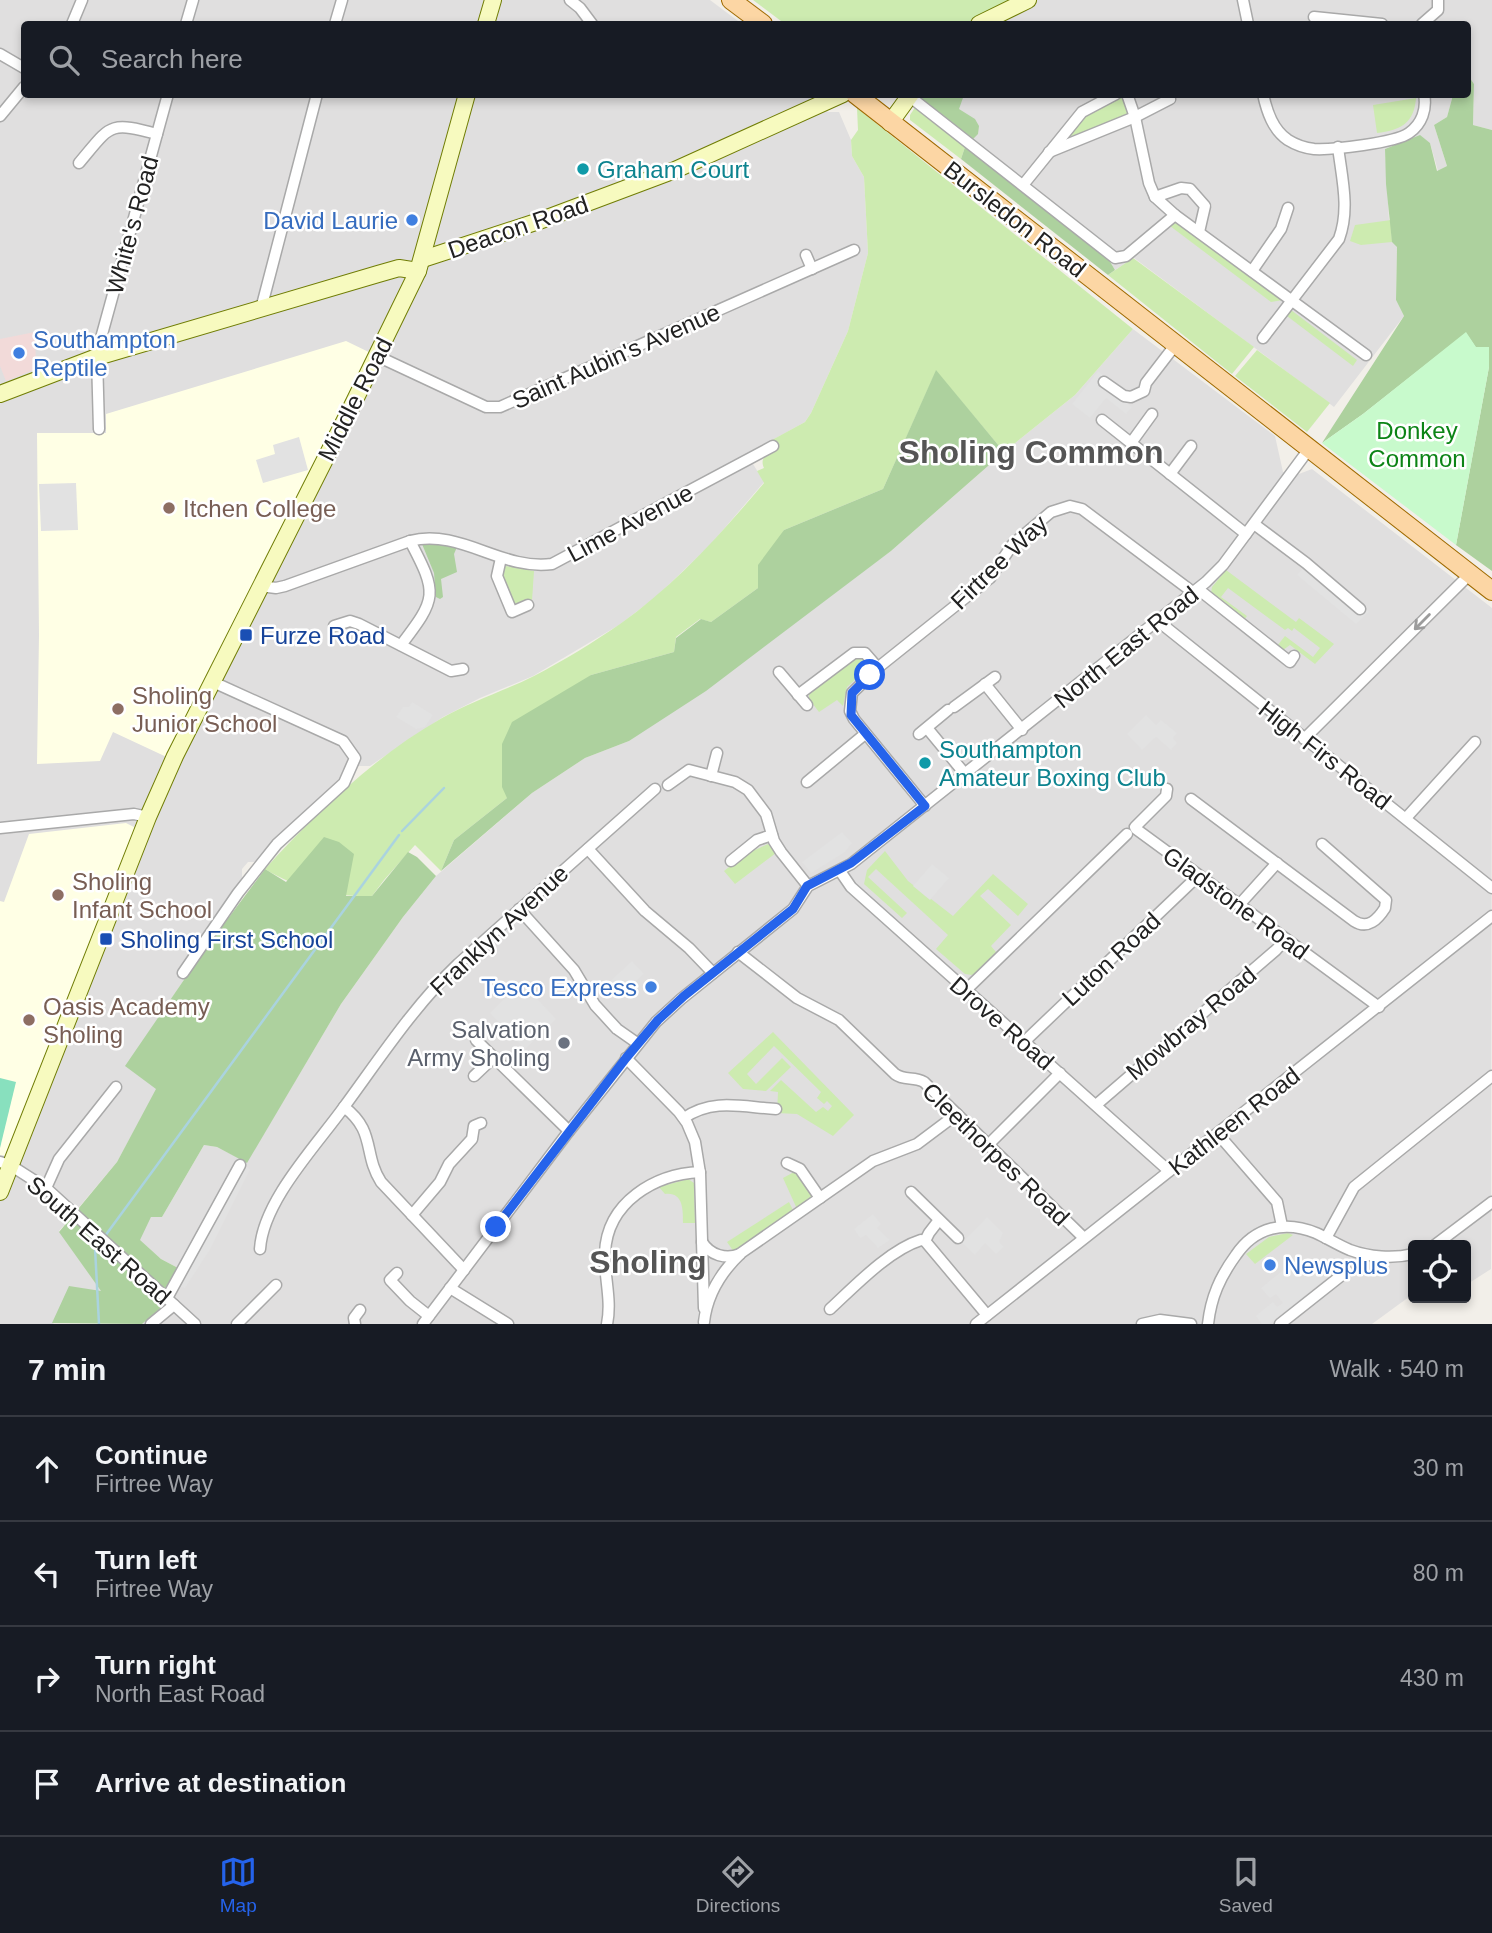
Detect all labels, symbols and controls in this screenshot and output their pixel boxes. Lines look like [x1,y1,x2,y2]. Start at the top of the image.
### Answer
search box [21,21,1471,98]
icon: search [45,41,83,79]
text: Search here [101,44,243,74]
street label: White's Road [101,153,163,297]
street label: Bursledon Road [939,155,1091,283]
place label: Graham Court [597,156,749,183]
marker: Graham Court [575,161,591,177]
street label: Deacon Road [444,190,592,264]
place label: David Laurie [263,207,398,234]
marker: David Laurie [404,212,420,228]
street label: Saint Aubin's Avenue [508,298,724,414]
place label: Southampton Reptile [33,326,176,381]
street label: Middle Road [312,333,398,465]
marker: Southampton Reptile [11,345,27,361]
park label: Donkey Common [1368,417,1466,472]
district label: Sholing Common [899,434,1163,470]
street label: Lime Avenue [563,479,697,567]
place label: Itchen College [183,495,336,522]
marker: Itchen College [161,500,177,516]
street label: Firtree Way [945,510,1053,614]
street label: North East Road [1049,581,1203,713]
one-way arrow [1413,613,1430,630]
place label: Furze Road [260,622,385,649]
marker: Furze Road [238,627,254,643]
route start [854,659,885,690]
place label: Sholing Junior School [132,682,277,737]
street label: High Firs Road [1254,695,1396,815]
marker: Sholing Junior School [110,701,126,717]
place label: Southampton Amateur Boxing Club [939,736,1166,791]
marker: Southampton Amateur Boxing Club [917,755,933,771]
street label: Gladstone Road [1158,841,1314,965]
street label: Franklyn Avenue [425,859,573,1001]
place label: Sholing Infant School [72,868,212,923]
marker: Sholing Infant School [50,887,66,903]
street label: Luton Road [1056,907,1166,1011]
place label: Sholing First School [120,926,333,953]
marker: Sholing First School [98,931,114,947]
street label: Mowbray Road [1121,961,1261,1085]
street label: Drove Road [945,971,1059,1075]
place label: Tesco Express [481,974,637,1001]
marker: Tesco Express [643,979,659,995]
place label: Oasis Academy Sholing [43,993,210,1048]
marker: Oasis Academy Sholing [21,1012,37,1028]
place label: Salvation Army Sholing [407,1016,550,1071]
marker: Salvation Army Sholing [556,1035,572,1051]
street label: Kathleen Road [1163,1061,1305,1181]
street label: Cleethorpes Road [917,1077,1075,1231]
street label: South East Road [22,1170,176,1310]
route end [480,1211,511,1242]
map controls [1408,1240,1471,1303]
button: locate [1408,1240,1471,1303]
district label: Sholing [589,1244,707,1280]
place label: Newsplus [1284,1252,1388,1279]
marker: Newsplus [1262,1257,1278,1273]
text: 7 min [28,1353,106,1386]
text: Walk · 540 m [1329,1356,1464,1382]
text: Continue [95,1440,208,1470]
icon: ahead [28,1450,66,1488]
text: 30 m [1413,1455,1464,1481]
text: Firtree Way [95,1471,213,1497]
text: Turn left [95,1545,197,1575]
icon: left [28,1555,66,1593]
text: 80 m [1413,1560,1464,1586]
text: Firtree Way [95,1576,213,1602]
text: Turn right [95,1650,216,1680]
icon: right [28,1660,66,1698]
text: 430 m [1400,1665,1464,1691]
text: North East Road [95,1681,265,1707]
icon: arrive [28,1765,66,1803]
text: Arrive at destination [95,1768,346,1798]
tab: Map [219,1853,257,1917]
tab: Directions [696,1853,780,1917]
tab: Saved [1219,1853,1273,1917]

